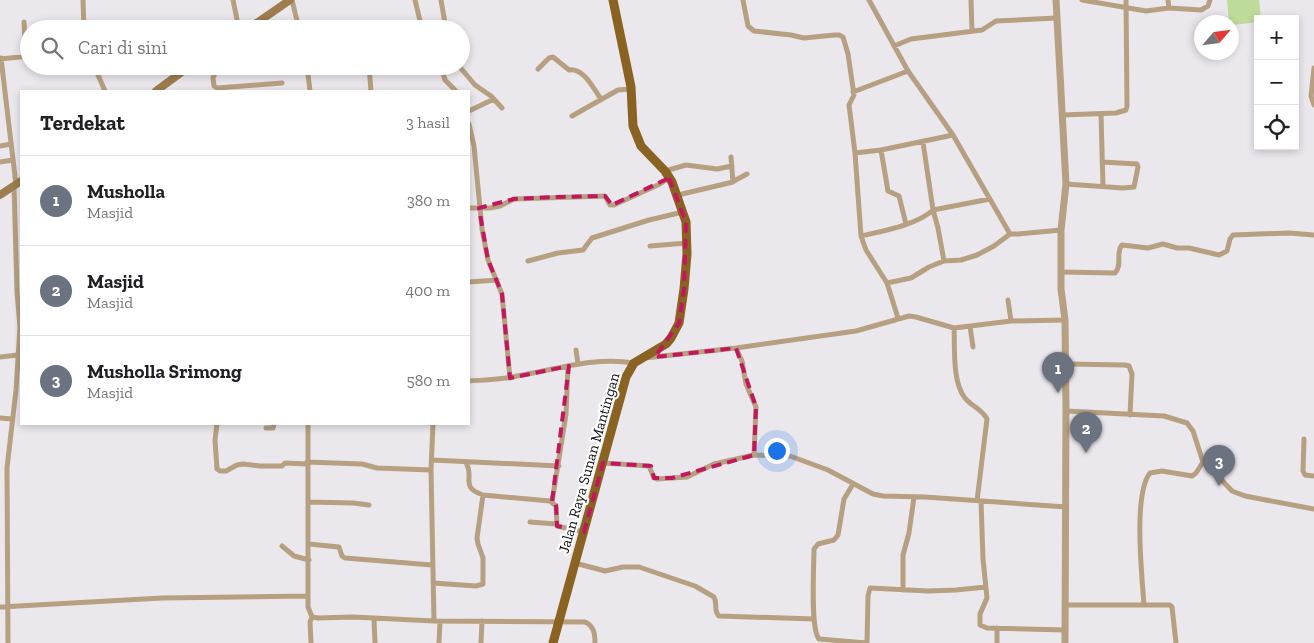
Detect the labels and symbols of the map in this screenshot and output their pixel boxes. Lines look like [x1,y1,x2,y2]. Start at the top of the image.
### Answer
north arrow [1194,15,1239,60]
pin: 1 [1042,352,1074,393]
street label: Jalan Raya Sunan Mantingan [555,370,624,555]
pin: 2 [1070,412,1102,453]
your location [764,438,790,464]
pin: 3 [1203,445,1235,486]

